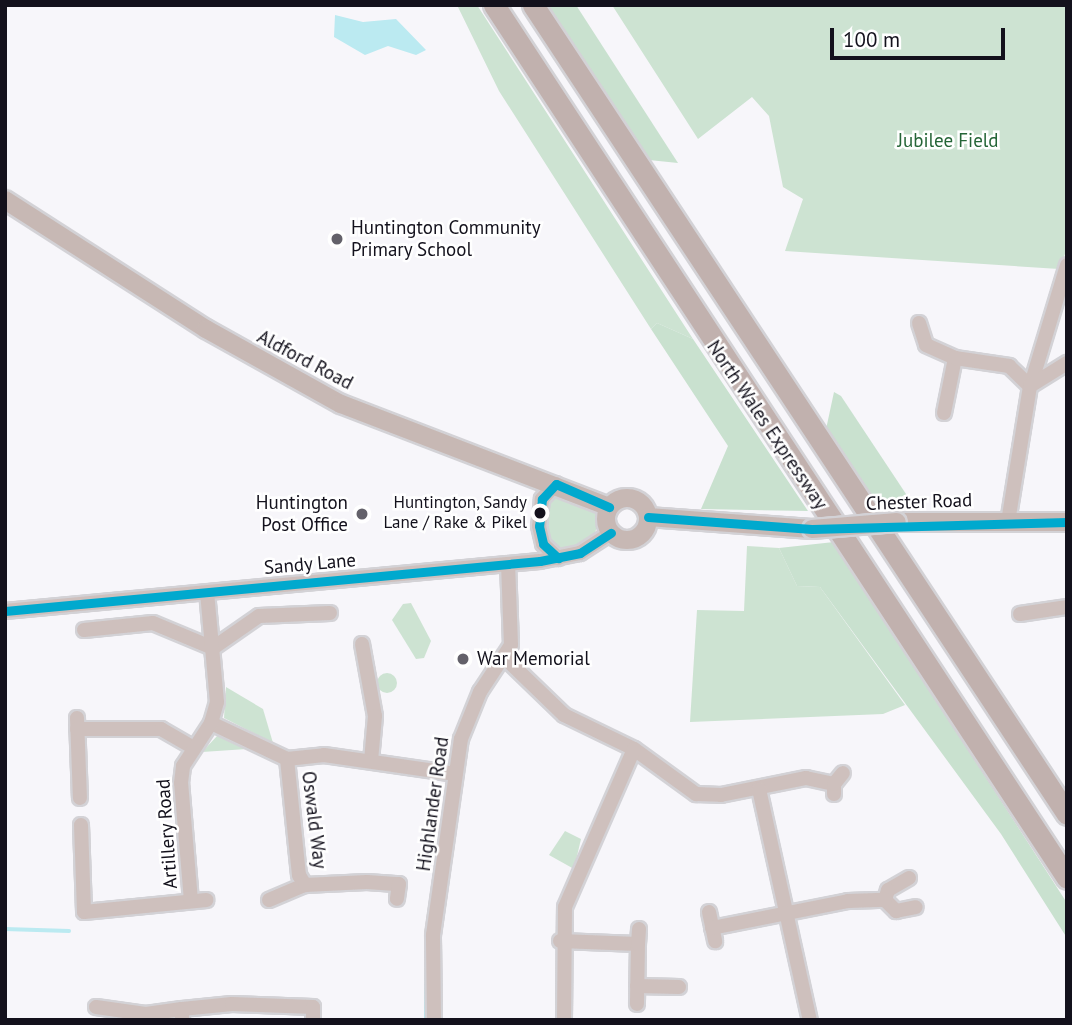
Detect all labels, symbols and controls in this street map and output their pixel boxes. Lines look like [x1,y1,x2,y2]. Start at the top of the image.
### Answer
scale bar [834,14,1009,58]
text: 100 m [843,26,900,53]
park label: Jubilee Field [897,130,999,152]
place label: Huntington Community Primary School [351,217,541,261]
marker: Huntington Community Primary School [329,231,345,247]
street label: Aldford Road [253,325,357,395]
street label: North Wales Expressway [702,336,832,514]
street label: Chester Road [865,489,973,515]
place label: Huntington Post Office [256,492,348,536]
place label: Huntington, Sandy Lane / Rake & Pikel [384,493,527,533]
marker: Huntington Post Office [354,506,370,522]
marker: Huntington, Sandy Lane / Rake & Pikel [533,506,547,520]
street label: Sandy Lane [263,549,357,579]
place label: War Memorial [477,648,590,670]
marker: War Memorial [455,651,471,667]
street label: Highlander Road [412,735,454,873]
street label: Oswald Way [297,770,331,870]
street label: Artillery Road [152,778,182,890]

